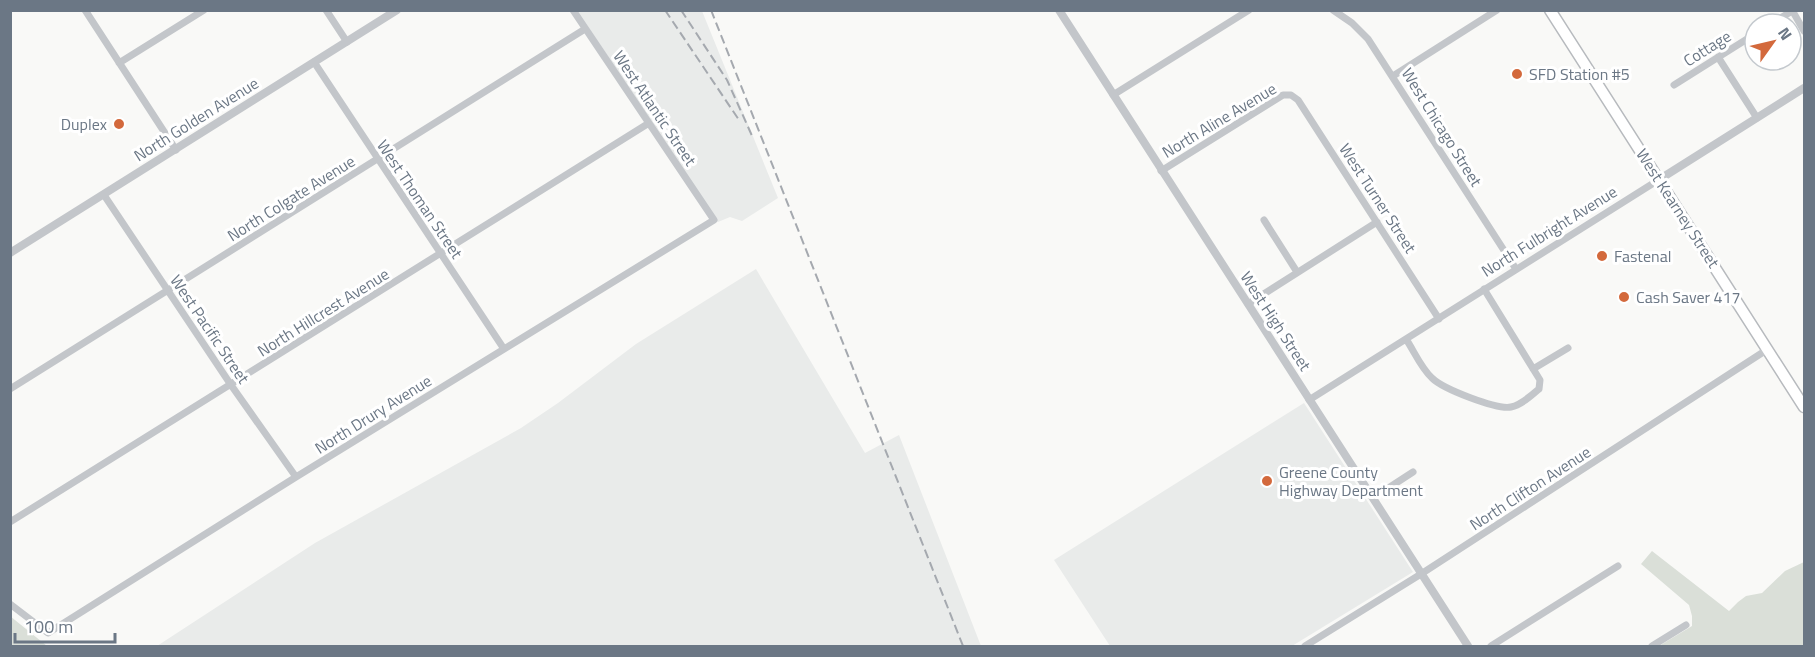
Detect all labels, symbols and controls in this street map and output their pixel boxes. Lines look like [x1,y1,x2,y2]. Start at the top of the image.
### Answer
north arrow [1743,12,1803,72]
text: N [1772,22,1798,45]
street label: Cottage [1678,24,1736,72]
street label: West Atlantic Street [607,46,703,171]
place label: SFD Station #5 [1529,62,1630,86]
street label: West Chicago Street [1396,63,1488,191]
marker: SFD Station #5 [1510,67,1524,81]
street label: North Golden Avenue [129,71,263,167]
street label: North Aline Avenue [1157,76,1281,164]
place label: Duplex [61,112,107,136]
marker: Duplex [112,117,126,131]
street label: West Thoman Street [371,135,469,264]
street label: West Turner Street [1333,138,1423,258]
street label: West Kearney Street [1630,144,1726,273]
street label: North Colgate Avenue [222,149,360,247]
street label: North Fulbright Avenue [1476,179,1622,283]
place label: Fastenal [1614,244,1671,268]
marker: Fastenal [1595,249,1609,263]
street label: North Hillcrest Avenue [253,262,393,362]
street label: West High Street [1235,266,1317,376]
street label: West Pacific Street [165,270,256,389]
place label: Cash Saver 417 [1636,285,1740,309]
marker: Cash Saver 417 [1617,290,1631,304]
street label: North Drury Avenue [310,368,436,460]
street label: North Clifton Avenue [1465,440,1595,536]
place label: Greene County Highway Department [1279,460,1423,502]
marker: Greene County Highway Department [1260,474,1274,488]
scale bar [15,606,116,644]
text: 100 m [24,613,73,640]

